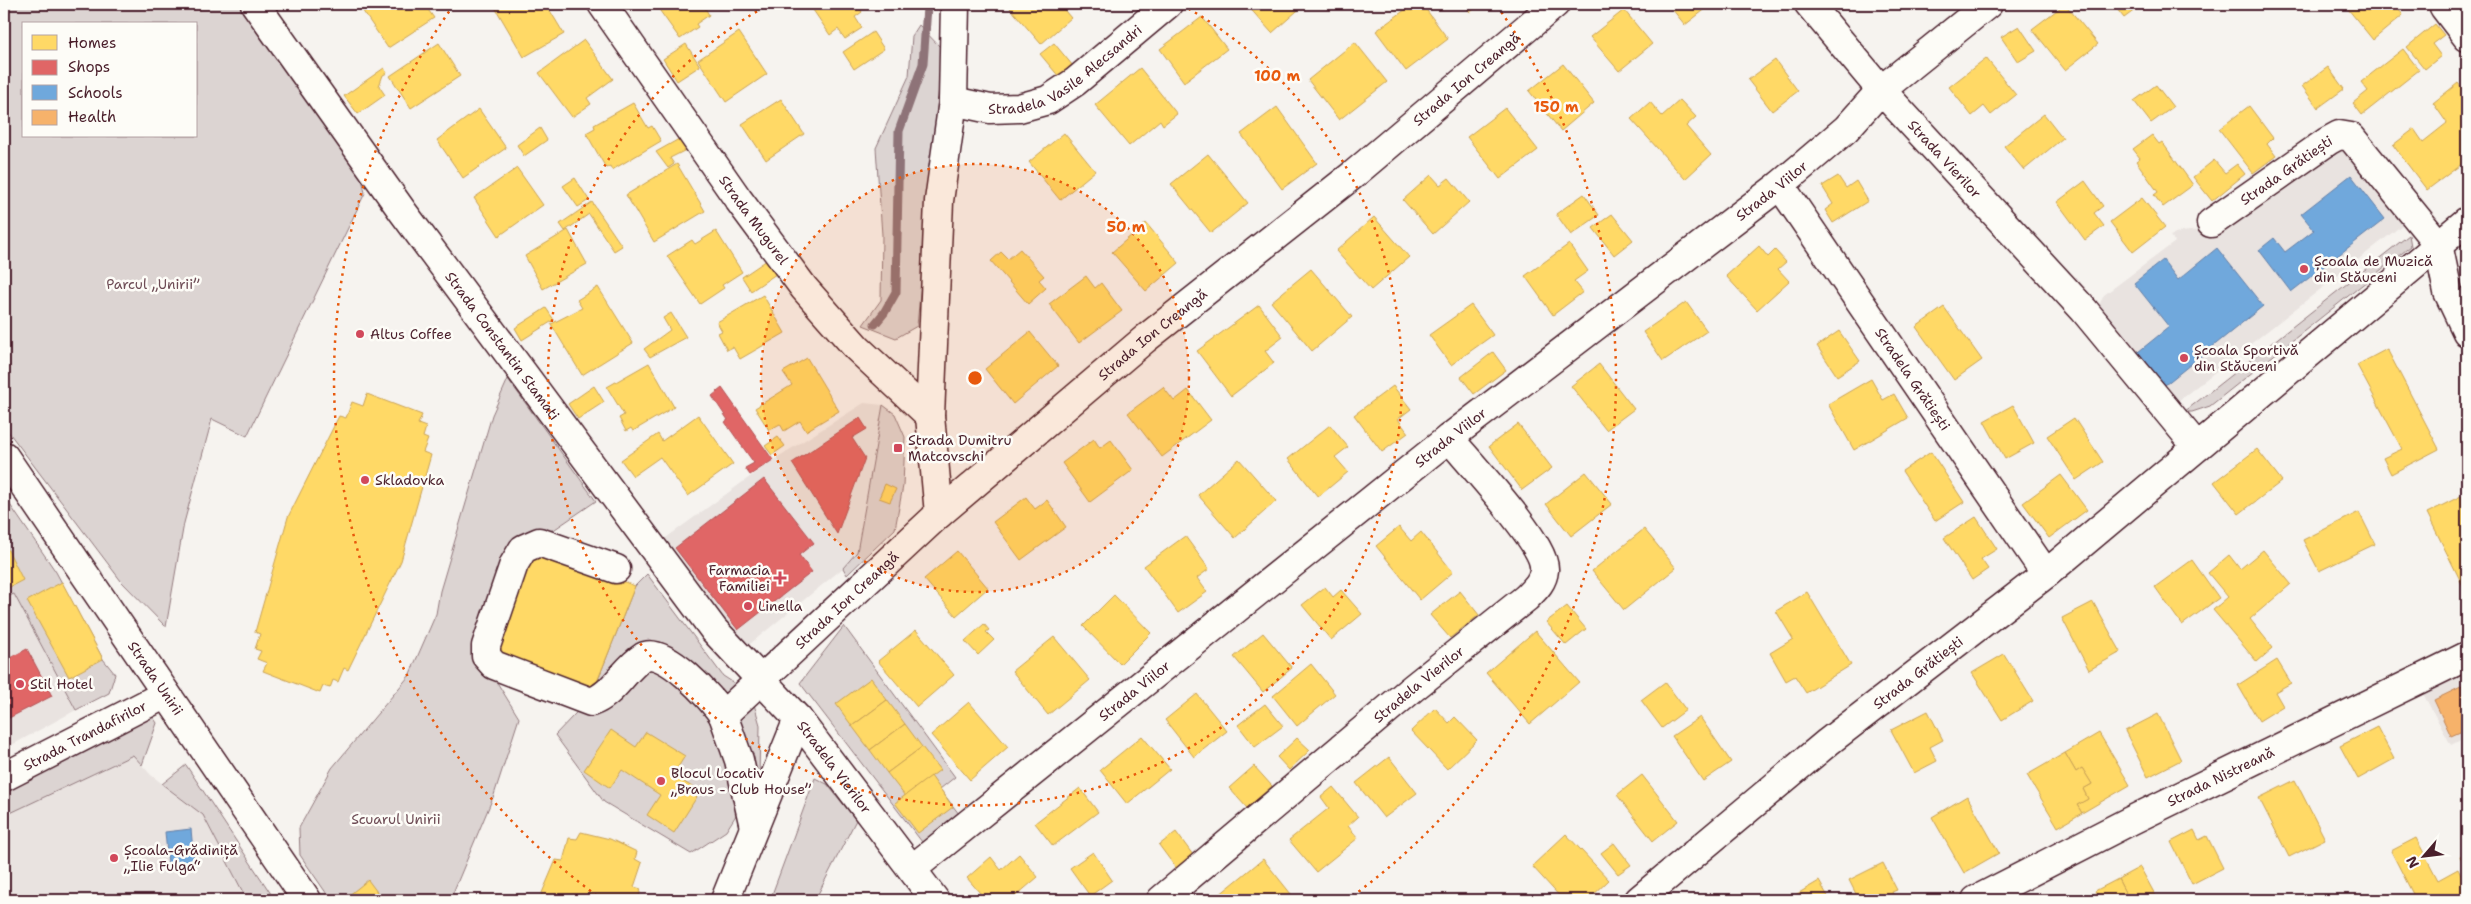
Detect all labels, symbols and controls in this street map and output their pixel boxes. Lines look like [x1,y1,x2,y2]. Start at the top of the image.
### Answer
street label: Stradela Vasile Alecsandri [988,21,1146,118]
legend [22,22,198,138]
street label: Strada Ion Creangă [1409,28,1524,130]
text: Homes [68,33,116,53]
text: Shops [68,57,110,77]
text: 100 m [1254,66,1300,86]
text: Schools [68,83,123,103]
text: 150 m [1533,97,1579,117]
text: Health [68,107,116,127]
street label: Strada Vierilor [1904,116,1985,202]
street label: Strada Grătiești [2237,131,2336,209]
street label: Strada Viilor [1732,156,1811,225]
street label: Strada Mugurel [715,172,793,269]
text: 50 m [1107,217,1146,237]
place label: Școala de Muzică din Stăuceni [2314,252,2433,286]
marker: Școala de Muzică din Stăuceni [2298,263,2310,275]
street label: Strada Constantin Stamati [441,268,564,424]
park label: Parcul „Unirii” [106,275,200,293]
street label: Strada Ion Creangă [1094,284,1211,384]
street label: Stradela Grătiești [1871,324,1954,434]
place label: Altus Coffee [370,325,452,343]
marker: Altus Coffee [354,328,366,340]
place label: Școala Sportivă din Stăuceni [2194,341,2299,375]
marker: Școala Sportivă din Stăuceni [2178,352,2190,364]
centre of rings [966,369,984,387]
street label: Strada Viilor [1411,403,1490,471]
place label: Strada Dumitru Matcovschi [908,431,1012,465]
marker: Strada Dumitru Matcovschi [892,442,904,454]
place label: Skladovka [375,471,444,489]
marker: Skladovka [359,474,371,486]
street label: Strada Ion Creangă [791,547,903,653]
place label: Farmacia Familiei [708,561,770,595]
marker: Farmacia Familiei [774,572,786,584]
place label: Linella [758,597,803,615]
marker: Linella [742,600,754,612]
street label: Strada Grătiești [1869,632,1967,713]
street label: Strada Unirii [124,638,187,719]
street label: Stradela Vierilor [1369,642,1468,727]
street label: Strada Viilor [1095,656,1174,725]
place label: Stil Hotel [30,675,93,693]
marker: Stil Hotel [14,678,26,690]
street label: Strada Trandafirilor [20,696,150,775]
street label: Stradela Vierilor [793,717,876,818]
street label: Strada Nistreană [2164,743,2277,810]
place label: Blocul Locativ „Braus - Club House” [670,764,811,798]
marker: Blocul Locativ „Braus - Club House” [655,775,667,787]
park label: Scuarul Unirii [351,810,441,828]
north arrow [2398,832,2448,882]
place label: Școala-Grădiniță „Ilie Fulga“ [123,841,238,875]
marker: Școala-Grădiniță „Ilie Fulga“ [108,852,120,864]
text: N [2402,853,2423,871]

